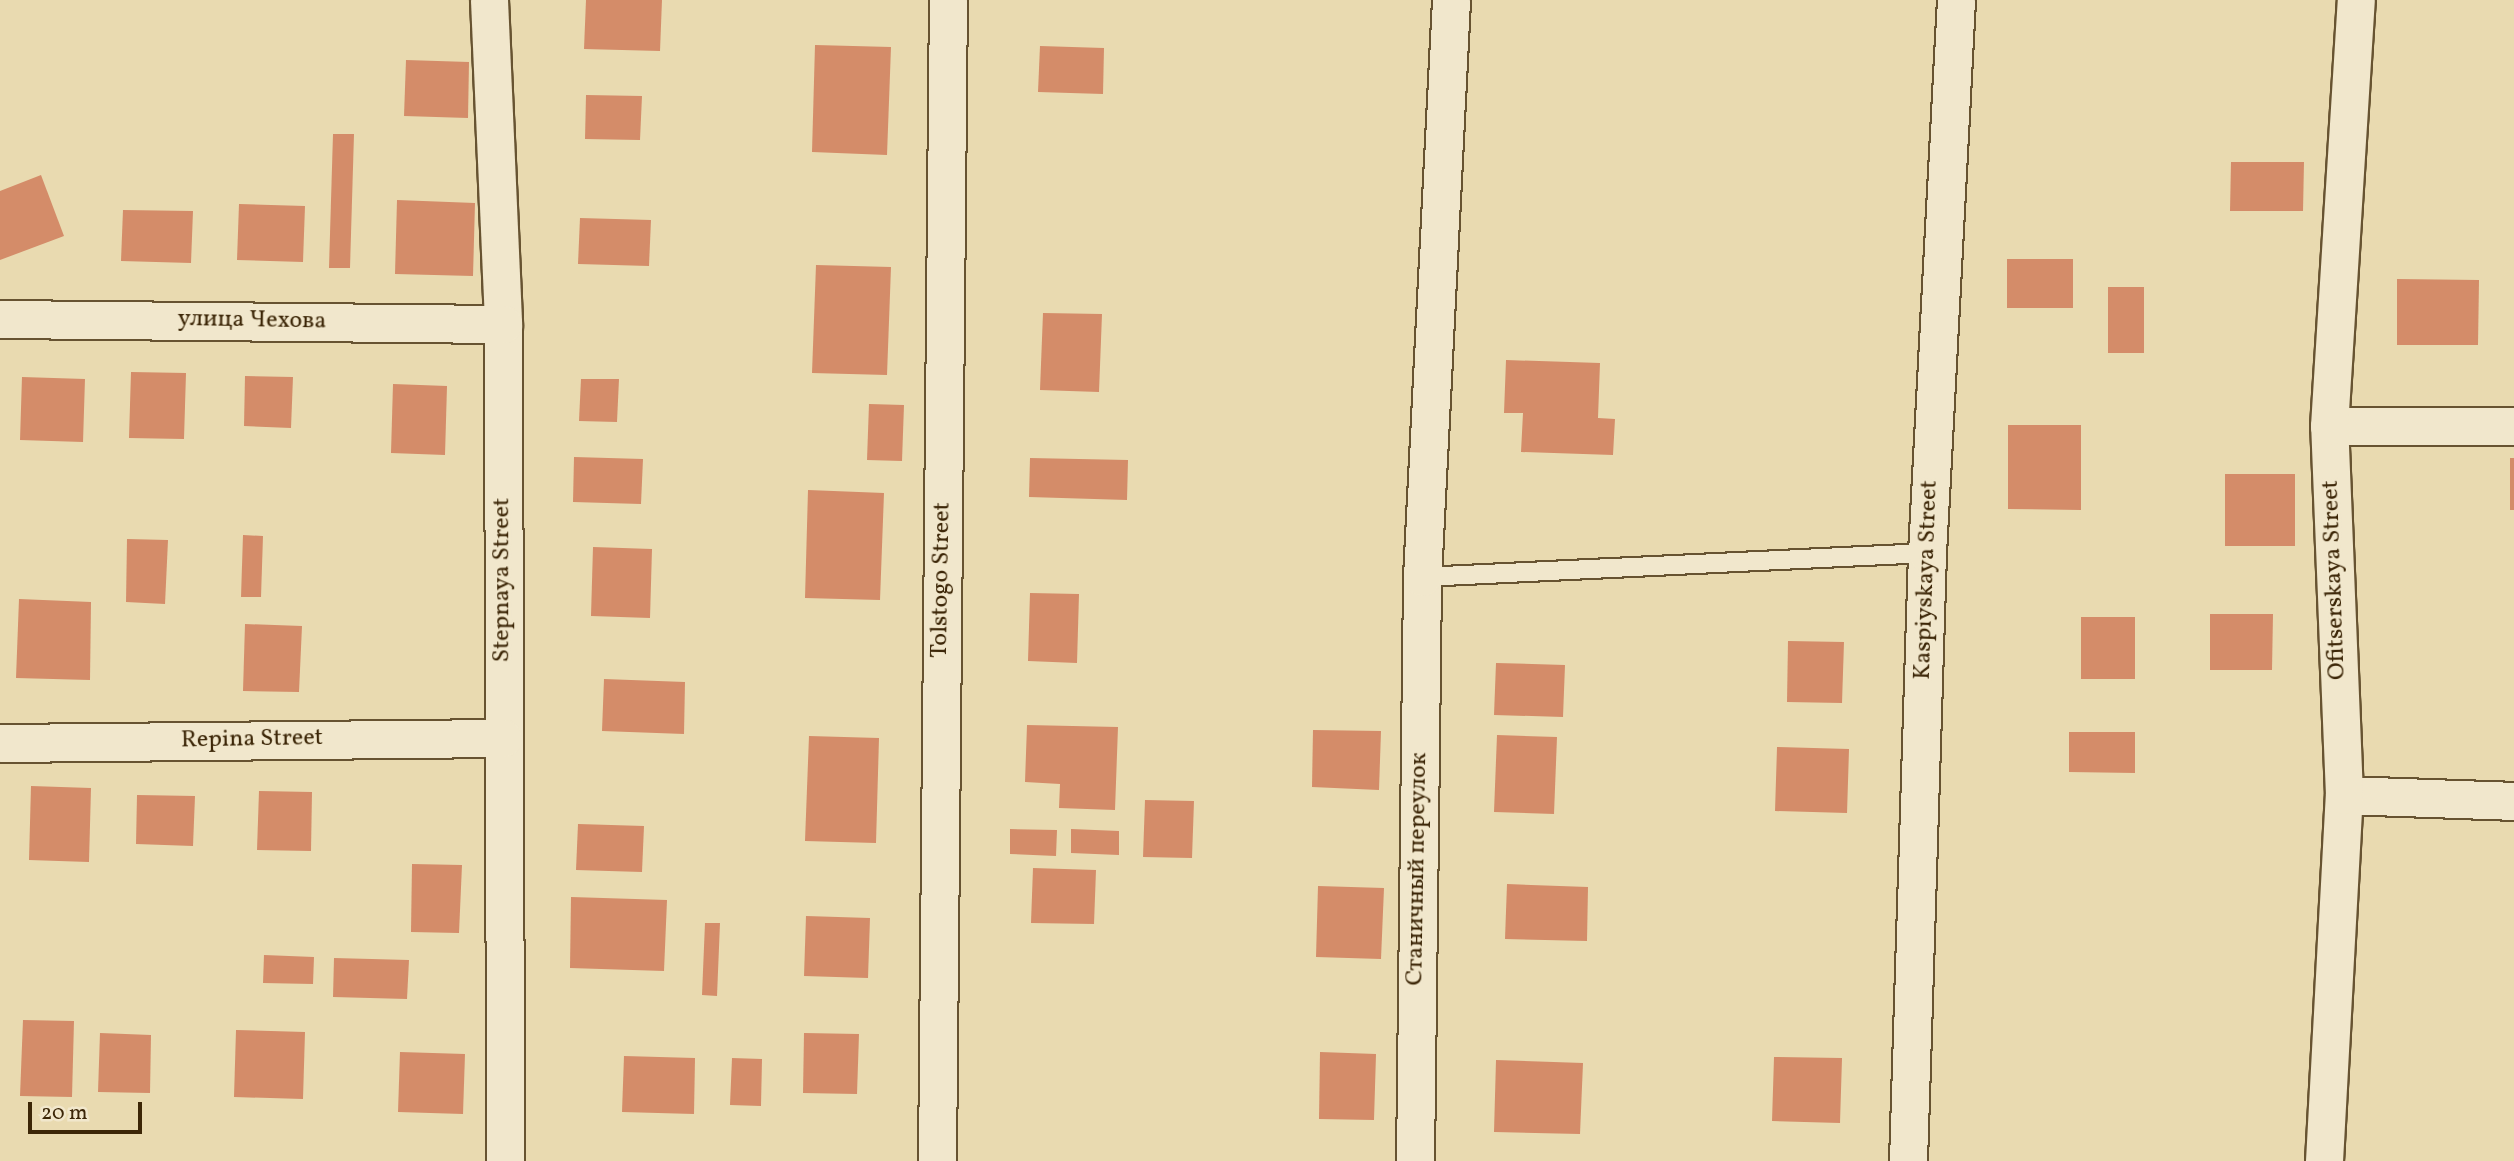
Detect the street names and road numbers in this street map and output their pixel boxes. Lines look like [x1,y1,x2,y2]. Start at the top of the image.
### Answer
street label: улица Чехова [177,305,327,337]
street label: Kaspiyskaya Street [1909,480,1945,680]
street label: Ofitserskaya Street [2317,480,2353,680]
street label: Stepnaya Street [489,498,517,662]
street label: Tolstogo Street [926,502,958,658]
street label: Repina Street [181,724,323,756]
street label: Станичный переулок [1402,752,1434,986]

